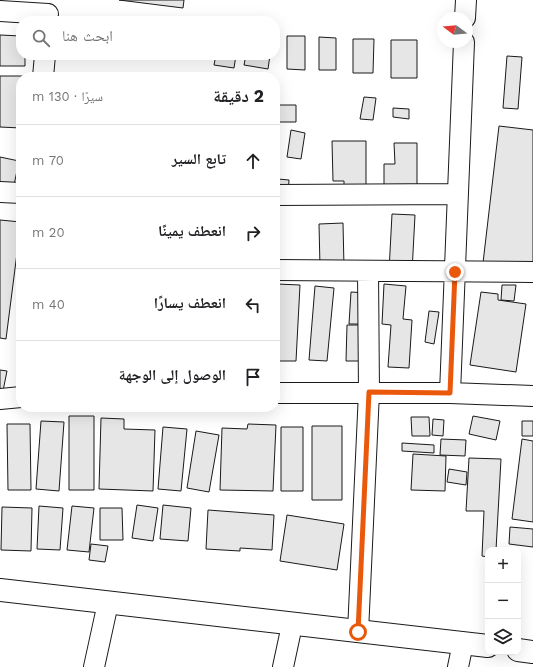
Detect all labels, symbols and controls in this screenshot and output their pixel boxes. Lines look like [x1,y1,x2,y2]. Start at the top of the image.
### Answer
north arrow [437,12,473,48]
search box [16,16,280,60]
icon: search [30,27,52,49]
text: ابحث هنا [62,27,113,45]
text: 2 دقيقة [213,86,264,106]
text: سيرًا · 130 m [32,89,103,104]
text: تابع السير [172,150,226,168]
icon: ahead [242,150,264,172]
text: 70 m [32,153,64,168]
text: انعطف يمينًا [158,222,226,240]
icon: right [242,222,264,244]
text: 20 m [32,225,65,240]
route end [446,263,464,281]
text: انعطف يسارًا [154,294,226,312]
icon: left [242,294,264,316]
text: 40 m [32,297,65,312]
text: الوصول إلى الوجهة [119,366,226,384]
icon: arrive [242,366,264,388]
map controls [485,547,521,655]
button: + [485,547,521,583]
button: − [485,583,521,619]
button: layers [485,619,521,655]
route start [349,623,367,641]

